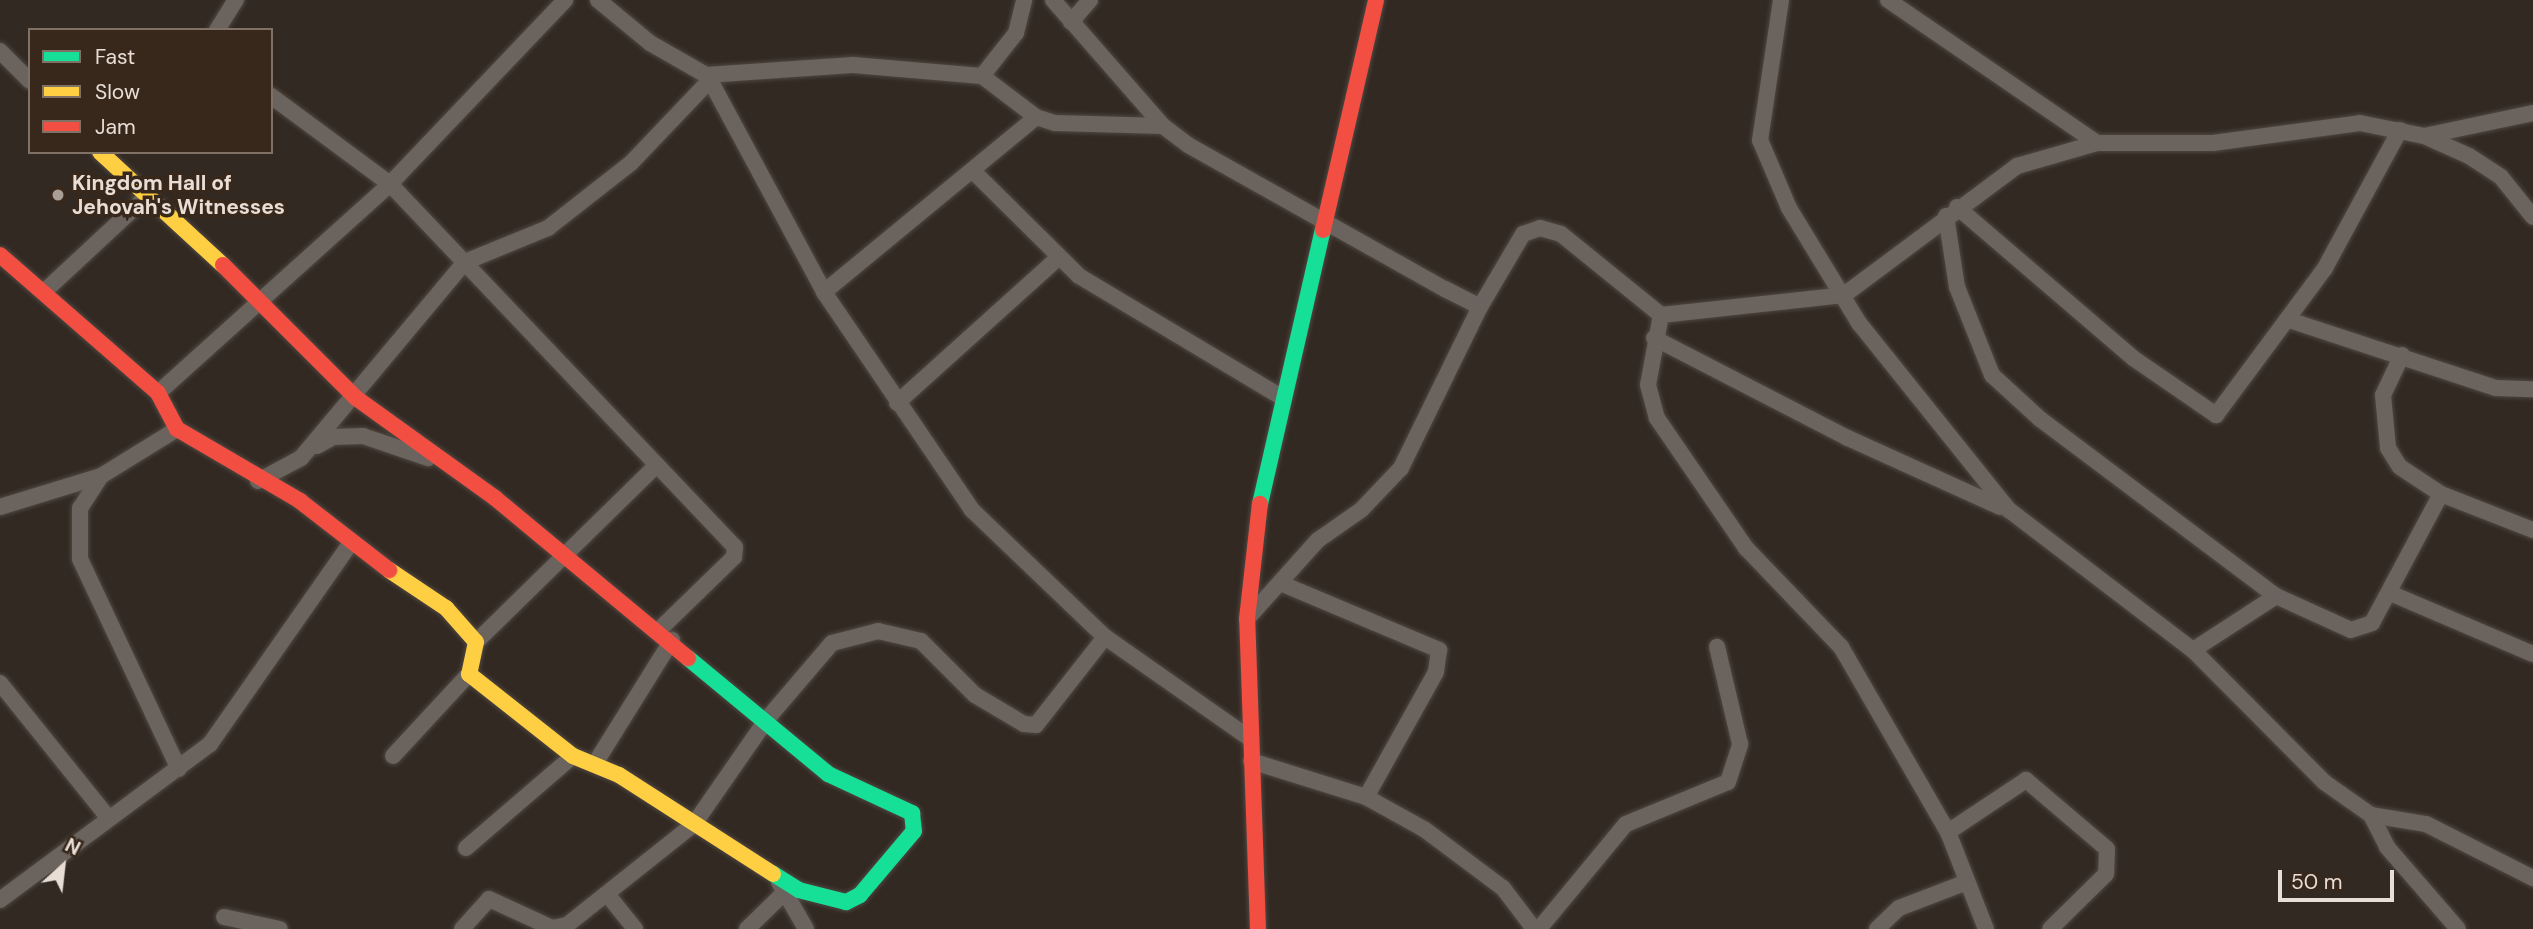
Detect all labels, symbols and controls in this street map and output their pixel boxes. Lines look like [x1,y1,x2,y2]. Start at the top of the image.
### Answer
legend [28,28,273,154]
text: Fast [95,43,135,71]
text: Slow [95,78,140,106]
text: Jam [95,113,136,141]
place label: Kingdom Hall of Jehovah's Witnesses [72,170,285,220]
marker: Kingdom Hall of Jehovah's Witnesses [50,187,66,203]
north arrow [28,831,98,901]
text: N [61,833,85,861]
scale bar [2281,856,2396,900]
text: 50 m [2291,868,2342,896]

